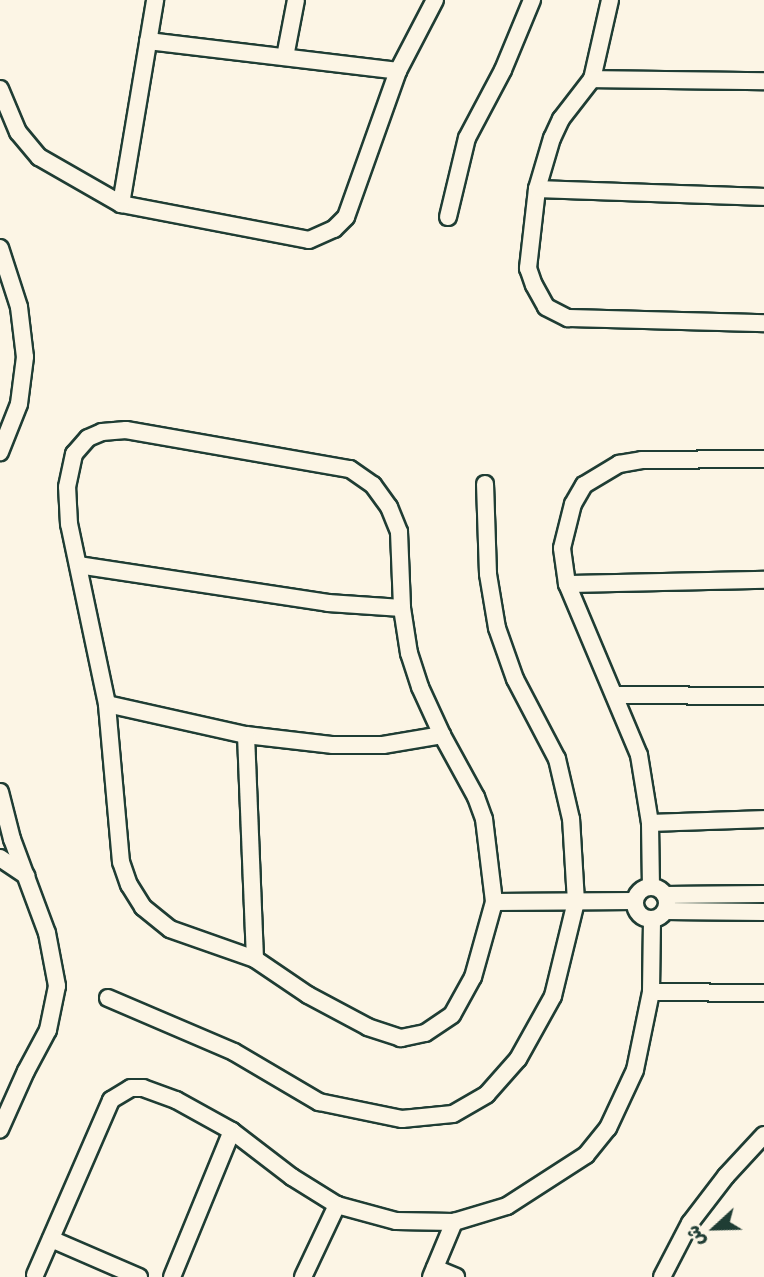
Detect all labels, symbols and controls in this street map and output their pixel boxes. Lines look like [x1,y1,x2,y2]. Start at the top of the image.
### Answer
north arrow [680,1193,750,1263]
text: ش [680,1222,711,1250]

